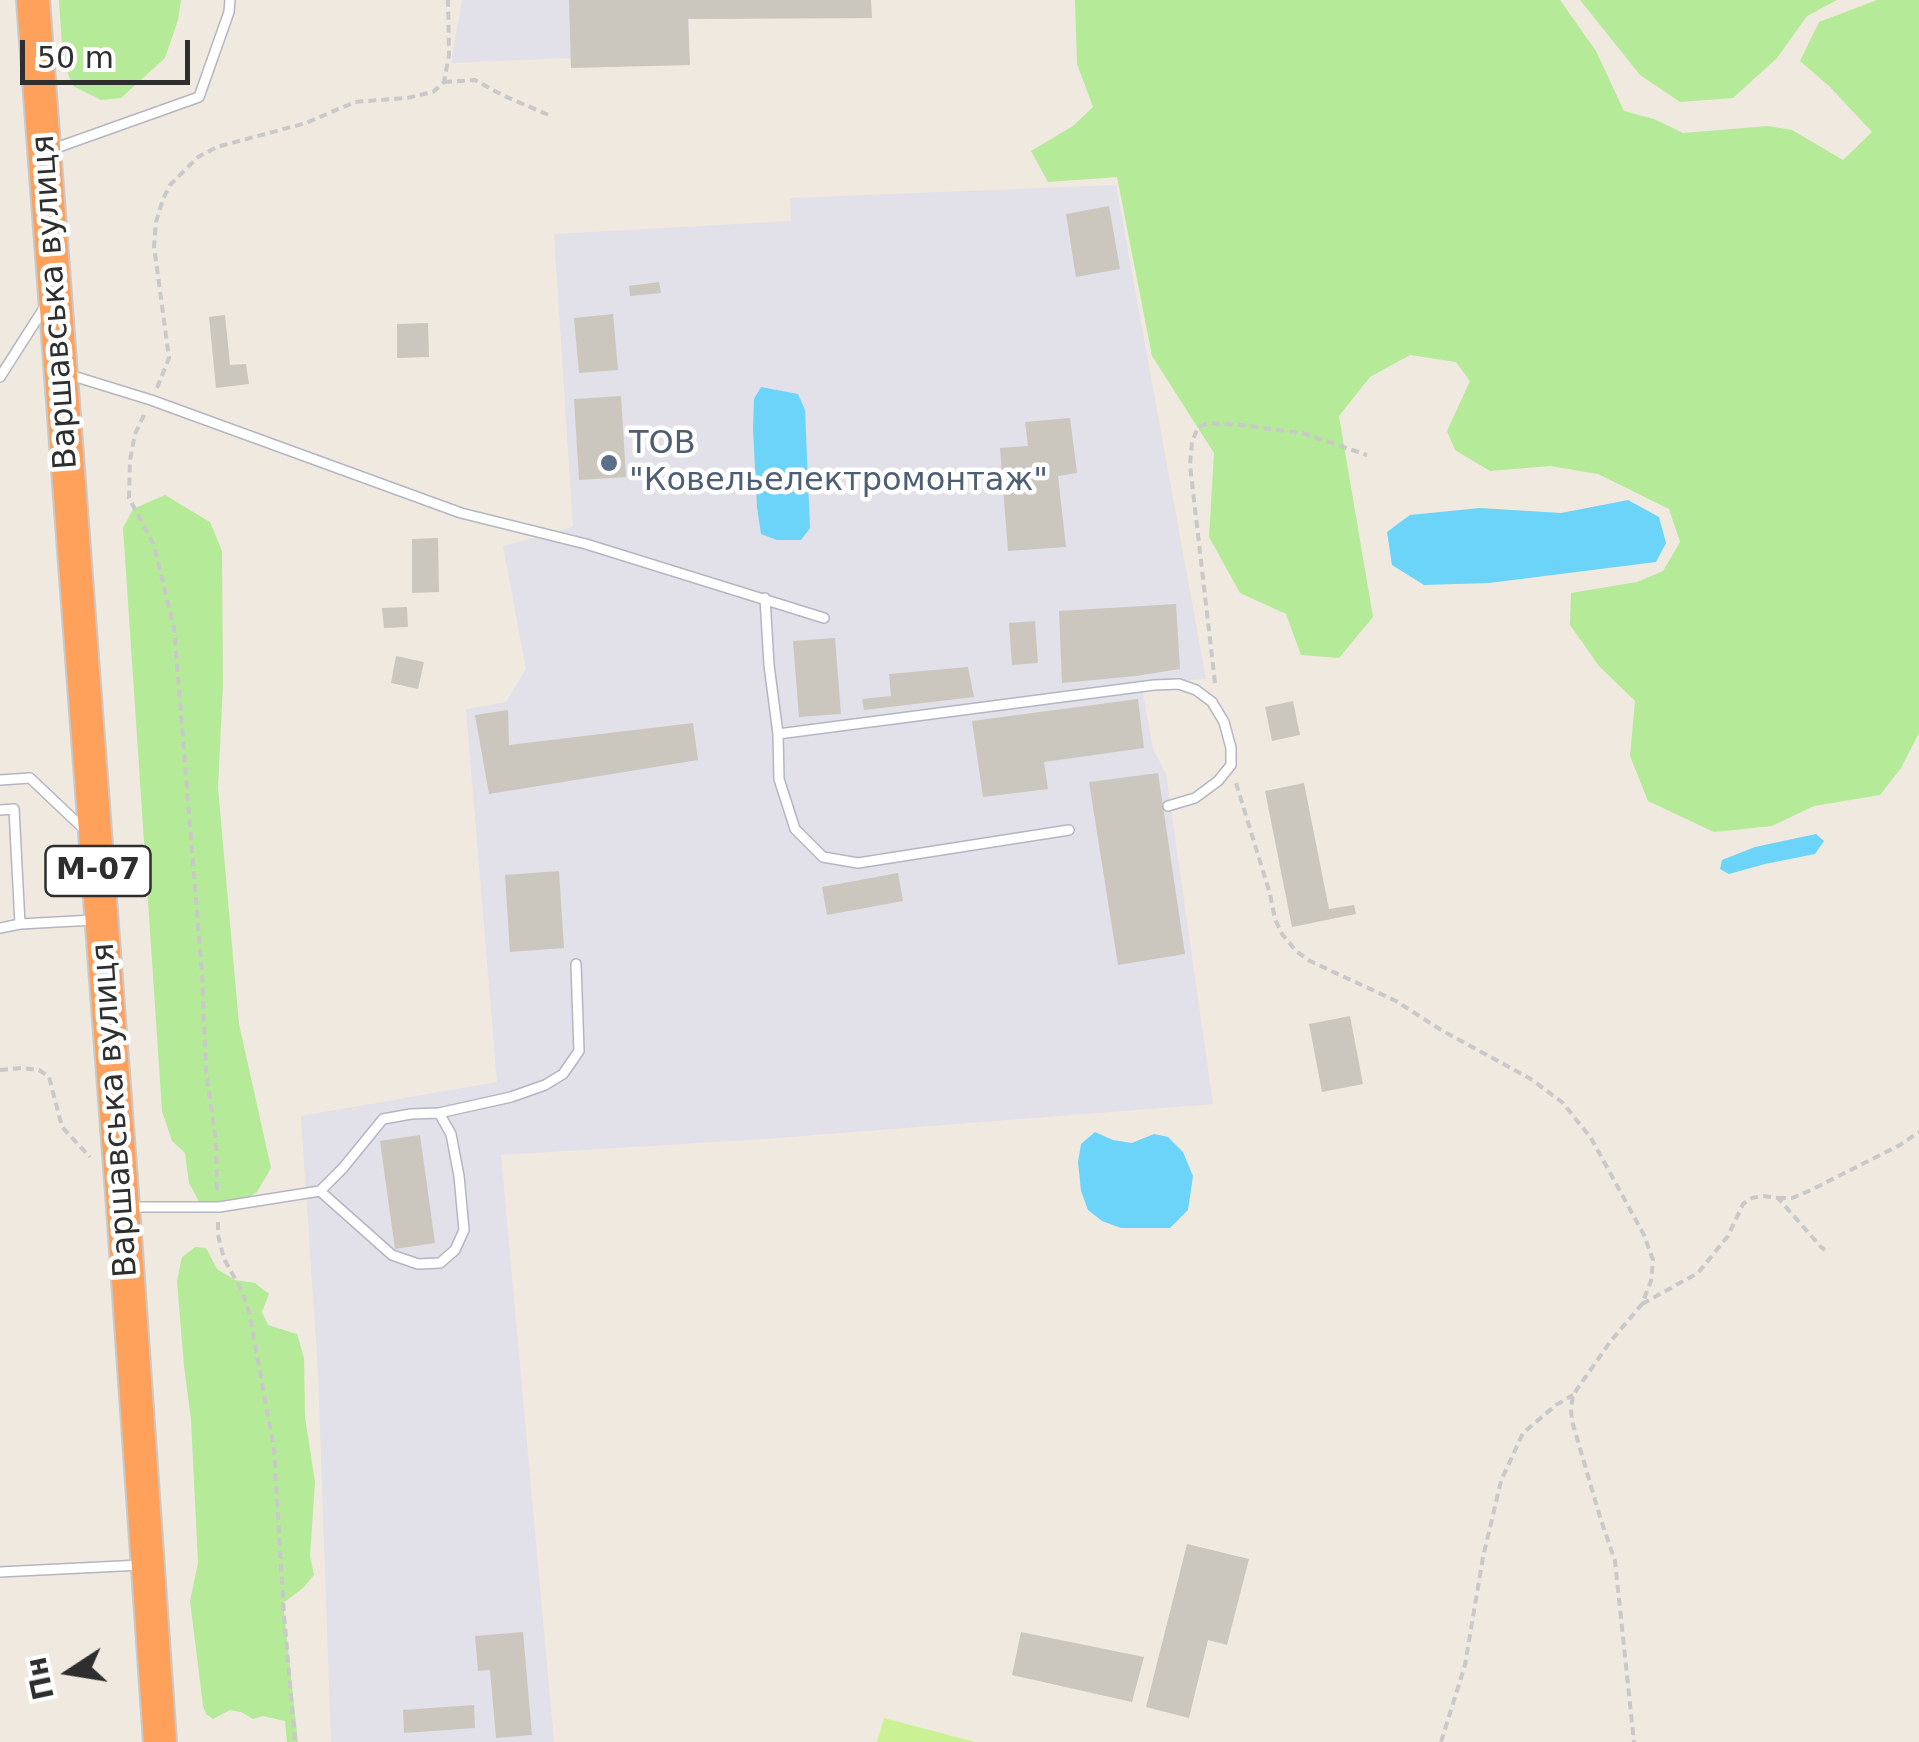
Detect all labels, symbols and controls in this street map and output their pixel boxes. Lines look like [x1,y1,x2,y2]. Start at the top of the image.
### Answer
scale bar [25,20,195,82]
text: 50 m [37,40,114,75]
street label: Варшавська вулиця [25,133,87,471]
place label: ТОВ "Ковельелектромонтаж" [629,426,1048,501]
marker: ТОВ "Ковельелектромонтаж" [598,452,620,474]
road number: М-07 [46,846,150,896]
street label: Варшавська вулиця [85,941,147,1279]
north arrow [20,1622,120,1722]
text: Пн [20,1654,61,1703]

